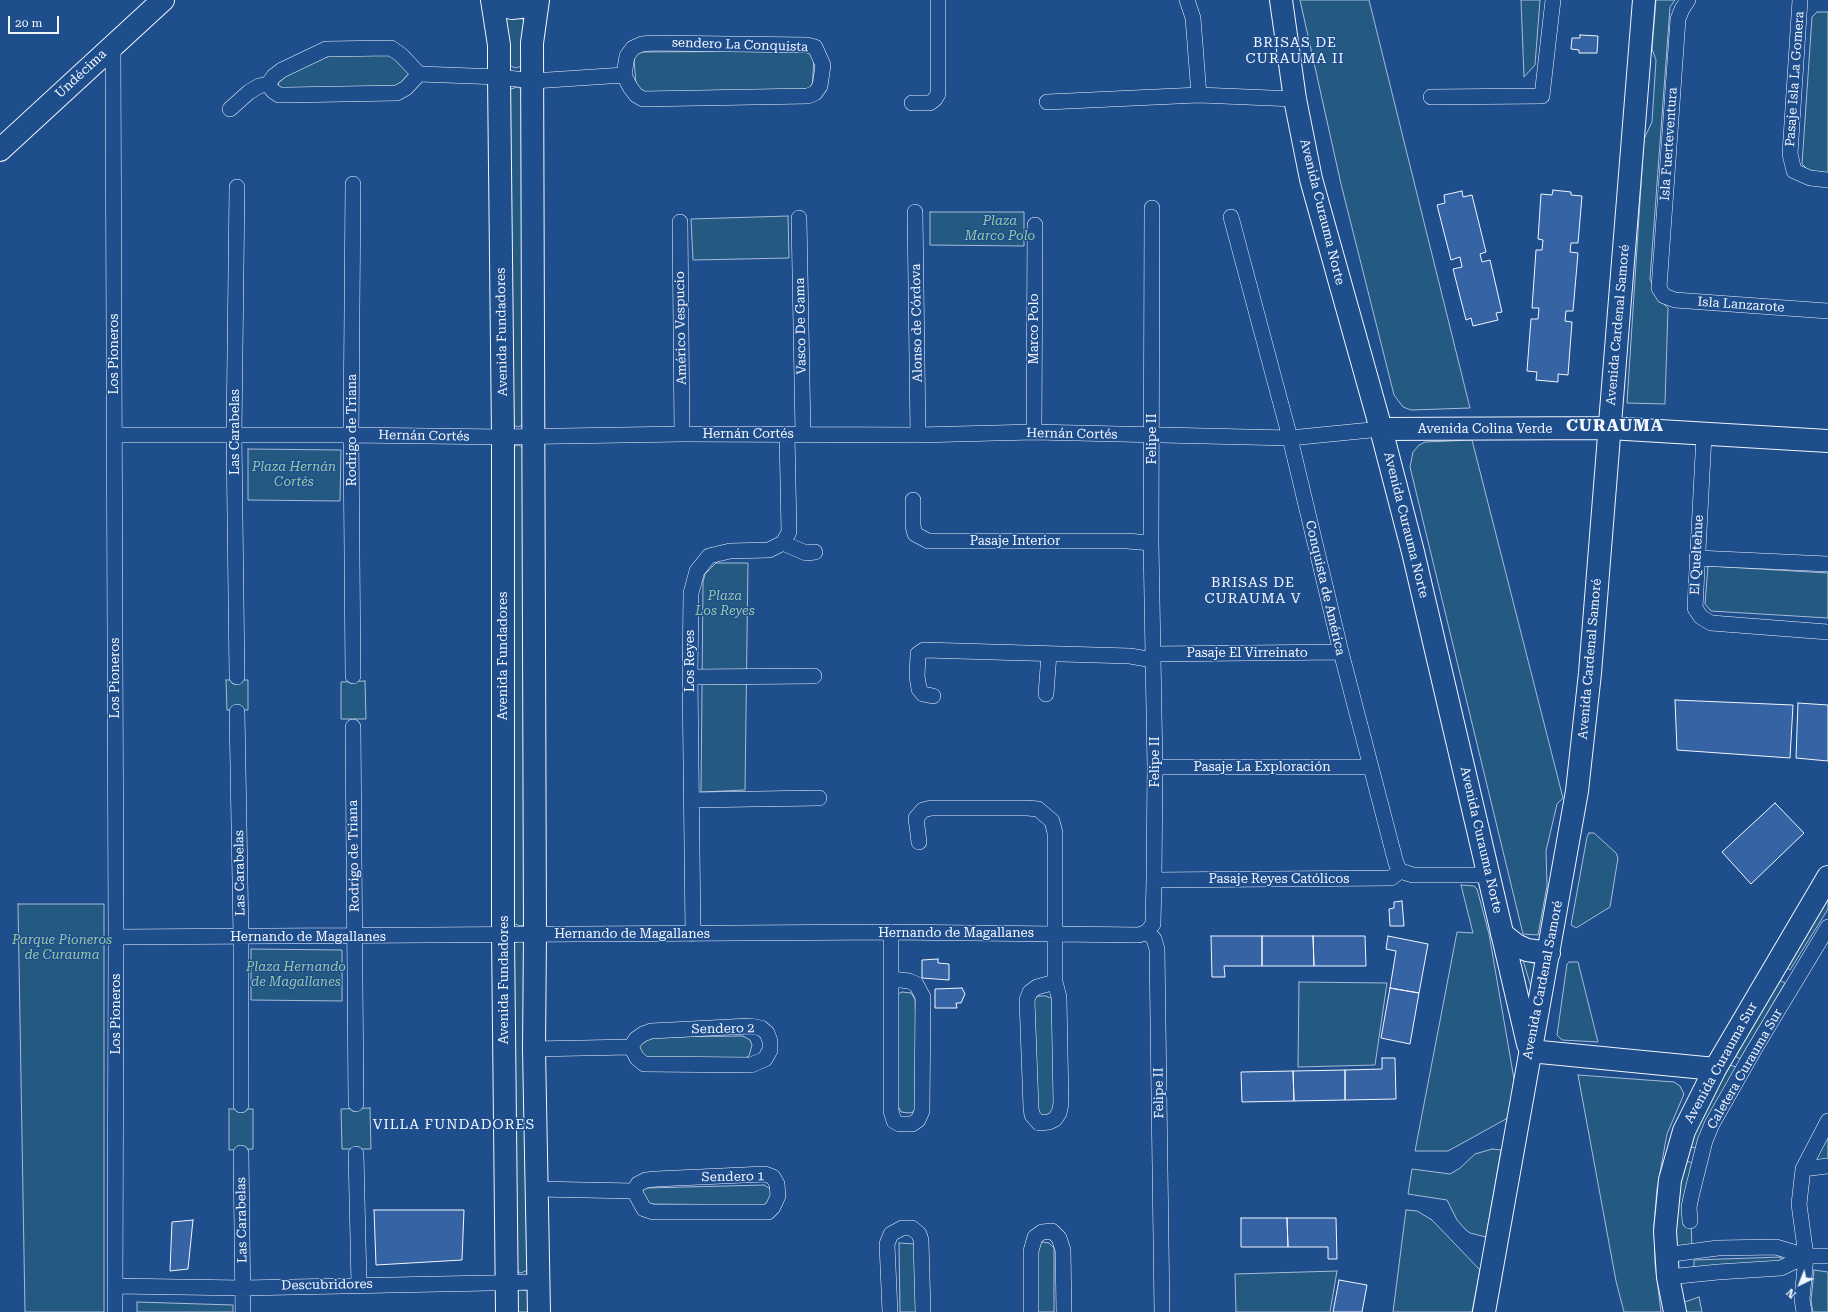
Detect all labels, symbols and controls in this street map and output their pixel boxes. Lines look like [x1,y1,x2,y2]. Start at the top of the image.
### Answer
scale bar [10,8,61,34]
street label: Pasaje Isla La Gomera [1782,11,1808,147]
text: 20 m [15,16,42,30]
street label: sendero La Conquista [672,35,808,55]
district label: BRISAS DE CURAUMA II [1246,35,1344,68]
street label: Undécima [52,46,110,102]
street label: Isla Fuerteventura [1657,87,1681,201]
street label: Avenida Curauma Norte [1296,137,1348,287]
park label: Plaza Marco Polo [965,213,1035,244]
street label: Avenida Cardenal Samoré [1603,244,1633,406]
street label: Alonso de Córdova [908,263,926,383]
street label: Avenida Fundadores [493,268,511,396]
street label: Américo Vespucio [672,271,690,385]
street label: Vasco De Gama [792,278,810,374]
street label: Marco Polo [1026,293,1042,365]
street label: Isla Lanzarote [1697,294,1785,316]
street label: Los Pioneros [106,314,122,394]
street label: Rodrigo de Triana [344,374,360,486]
street label: Las Carabelas [227,389,243,475]
street label: Felipe II [1144,413,1160,465]
district label: CURAUMA [1566,416,1664,436]
street label: Avenida Colina Verde [1418,421,1552,437]
street label: Hernán Cortés [1026,425,1118,443]
street label: Hernán Cortés [702,426,794,442]
street label: Hernán Cortés [378,427,470,445]
street label: Avenida Curauma Norte [1380,450,1432,600]
park label: Plaza Hernán Cortés [252,459,336,490]
street label: El Queltehue [1687,514,1707,596]
street label: Conquista de América [1302,519,1348,657]
street label: Pasaje Interior [970,533,1060,549]
district label: BRISAS DE CURAUMA V [1204,575,1302,608]
street label: Avenida Cardenal Samoré [1575,578,1605,740]
park label: Plaza Los Reyes [695,588,755,619]
street label: Avenida Fundadores [495,592,511,720]
street label: Los Reyes [682,630,698,692]
street label: Los Pioneros [107,638,123,718]
street label: Pasaje El Virreinato [1186,645,1308,661]
street label: Felipe II [1147,736,1163,788]
street label: Pasaje La Exploración [1193,759,1331,775]
street label: Avenida Curauma Norte [1457,765,1505,915]
street label: Rodrigo de Triana [345,800,363,912]
street label: Las Carabelas [231,830,249,916]
street label: Pasaje Reyes Católicos [1209,871,1349,887]
street label: Avenida Cardenal Samoré [1520,899,1566,1061]
street label: Avenida Fundadores [496,916,512,1044]
street label: Hernando de Magallanes [878,925,1034,941]
street label: Hernando de Magallanes [554,926,710,942]
street label: Hernando de Magallanes [230,929,386,945]
park label: Parque Pioneros de Curauma [12,932,112,963]
park label: Plaza Hernando de Magallanes [246,959,346,990]
street label: Los Pioneros [108,974,124,1054]
street label: Avenida Curauma Sur [1681,1000,1761,1126]
street label: Caletera Curauma Sur [1704,1006,1786,1132]
street label: Sendero 2 [691,1021,755,1037]
street label: Felipe II [1151,1067,1167,1119]
district label: VILLA FUNDADORES [373,1117,535,1133]
street label: Sendero 1 [701,1169,765,1185]
street label: Las Carabelas [233,1177,251,1263]
north arrow [1780,1264,1820,1304]
street label: Descubridores [281,1276,373,1294]
text: N [1784,1286,1799,1301]

